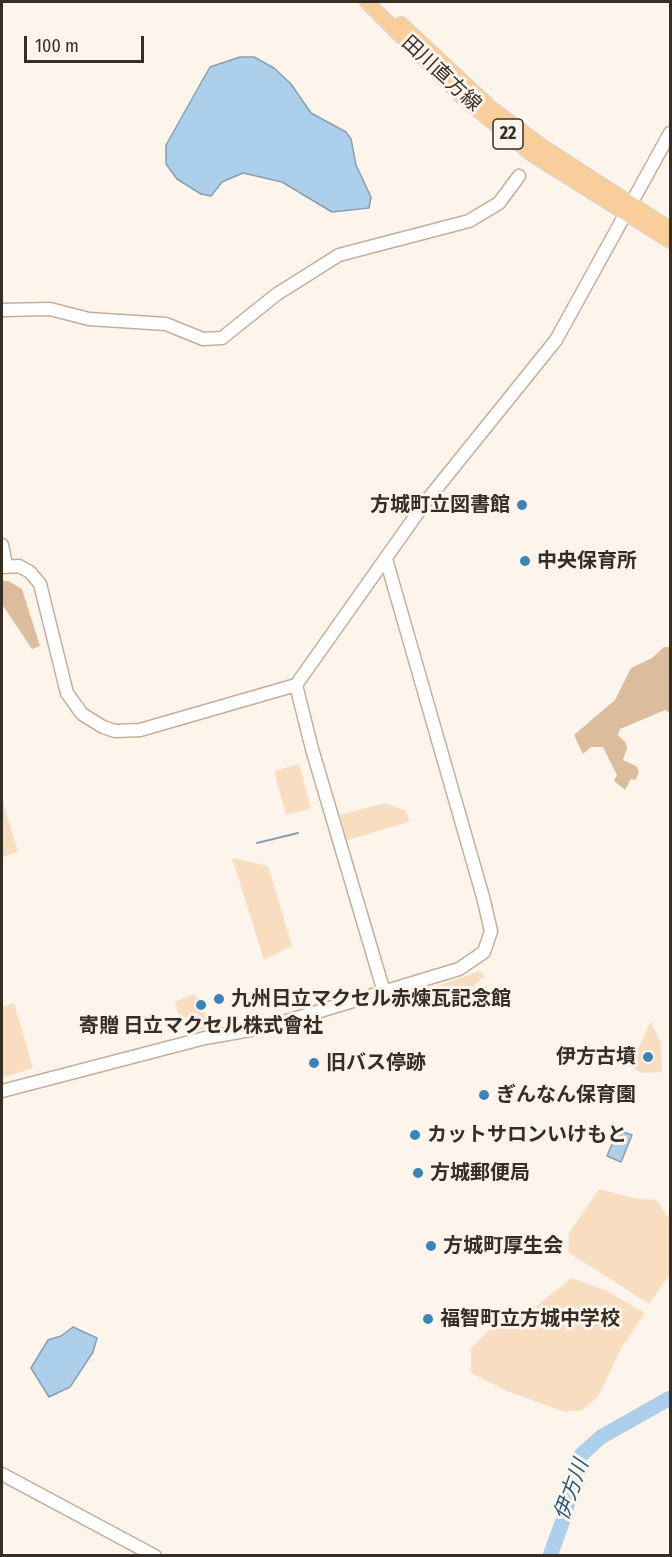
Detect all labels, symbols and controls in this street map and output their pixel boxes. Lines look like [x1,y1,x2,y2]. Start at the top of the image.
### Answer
scale bar [27,24,147,62]
street label: 田川直方線 [396,31,486,117]
text: 100 m [35,35,79,57]
road number: 22 [493,119,523,149]
place label: 方城町立図書館 [370,493,510,517]
marker: 方城町立図書館 [515,498,529,512]
place label: 中央保育所 [537,549,637,573]
marker: 中央保育所 [518,554,532,568]
place label: 九州日立マクセル赤煉瓦記念館 [231,987,511,1011]
marker: 九州日立マクセル赤煉瓦記念館 [212,992,226,1006]
marker: 寄贈 日立マクセル株式會社 [194,998,208,1012]
place label: 寄贈 日立マクセル株式會社 [79,1014,323,1038]
place label: 伊方古墳 [556,1045,636,1069]
marker: 伊方古墳 [641,1050,655,1064]
place label: 旧バス停跡 [326,1051,426,1075]
marker: 旧バス停跡 [307,1056,321,1070]
place label: ぎんなん保育園 [496,1083,636,1107]
marker: ぎんなん保育園 [477,1088,491,1102]
place label: カットサロンいけもと [427,1123,627,1147]
marker: カットサロンいけもと [408,1128,422,1142]
place label: 方城郵便局 [430,1161,530,1185]
marker: 方城郵便局 [411,1166,425,1180]
place label: 方城町厚生会 [443,1234,563,1258]
marker: 方城町厚生会 [424,1239,438,1253]
place label: 福智町立方城中学校 [440,1307,620,1331]
marker: 福智町立方城中学校 [421,1312,435,1326]
water label: 伊方川 [549,1456,595,1524]

